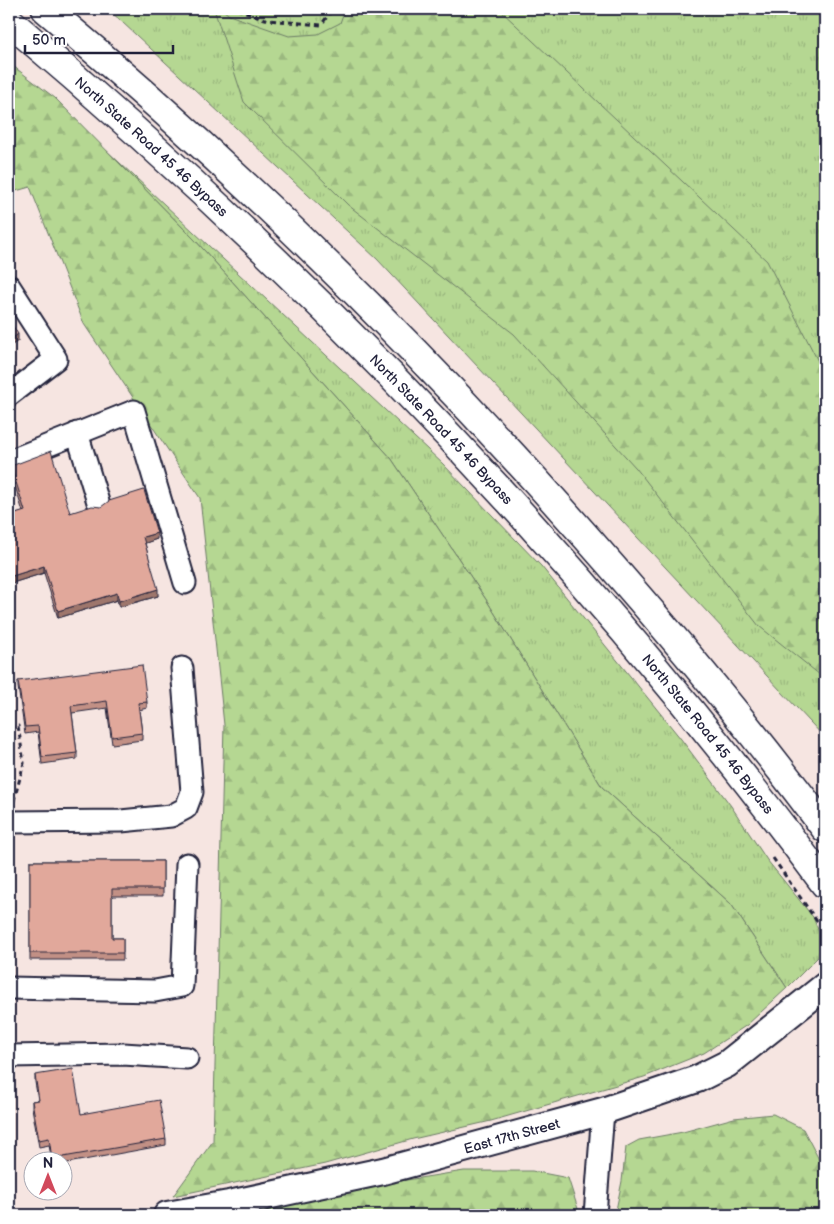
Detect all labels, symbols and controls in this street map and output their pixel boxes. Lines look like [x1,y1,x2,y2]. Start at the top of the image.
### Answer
scale bar [25,22,172,54]
text: 50 m [32,31,66,50]
street label: North State Road 45 46 Bypass [71,73,231,221]
street label: North State Road 45 46 Bypass [366,351,516,508]
street label: North State Road 45 46 Bypass [638,651,777,818]
street label: East 17th Street [462,1115,562,1158]
north arrow [22,1152,72,1202]
text: N [43,1155,53,1172]

